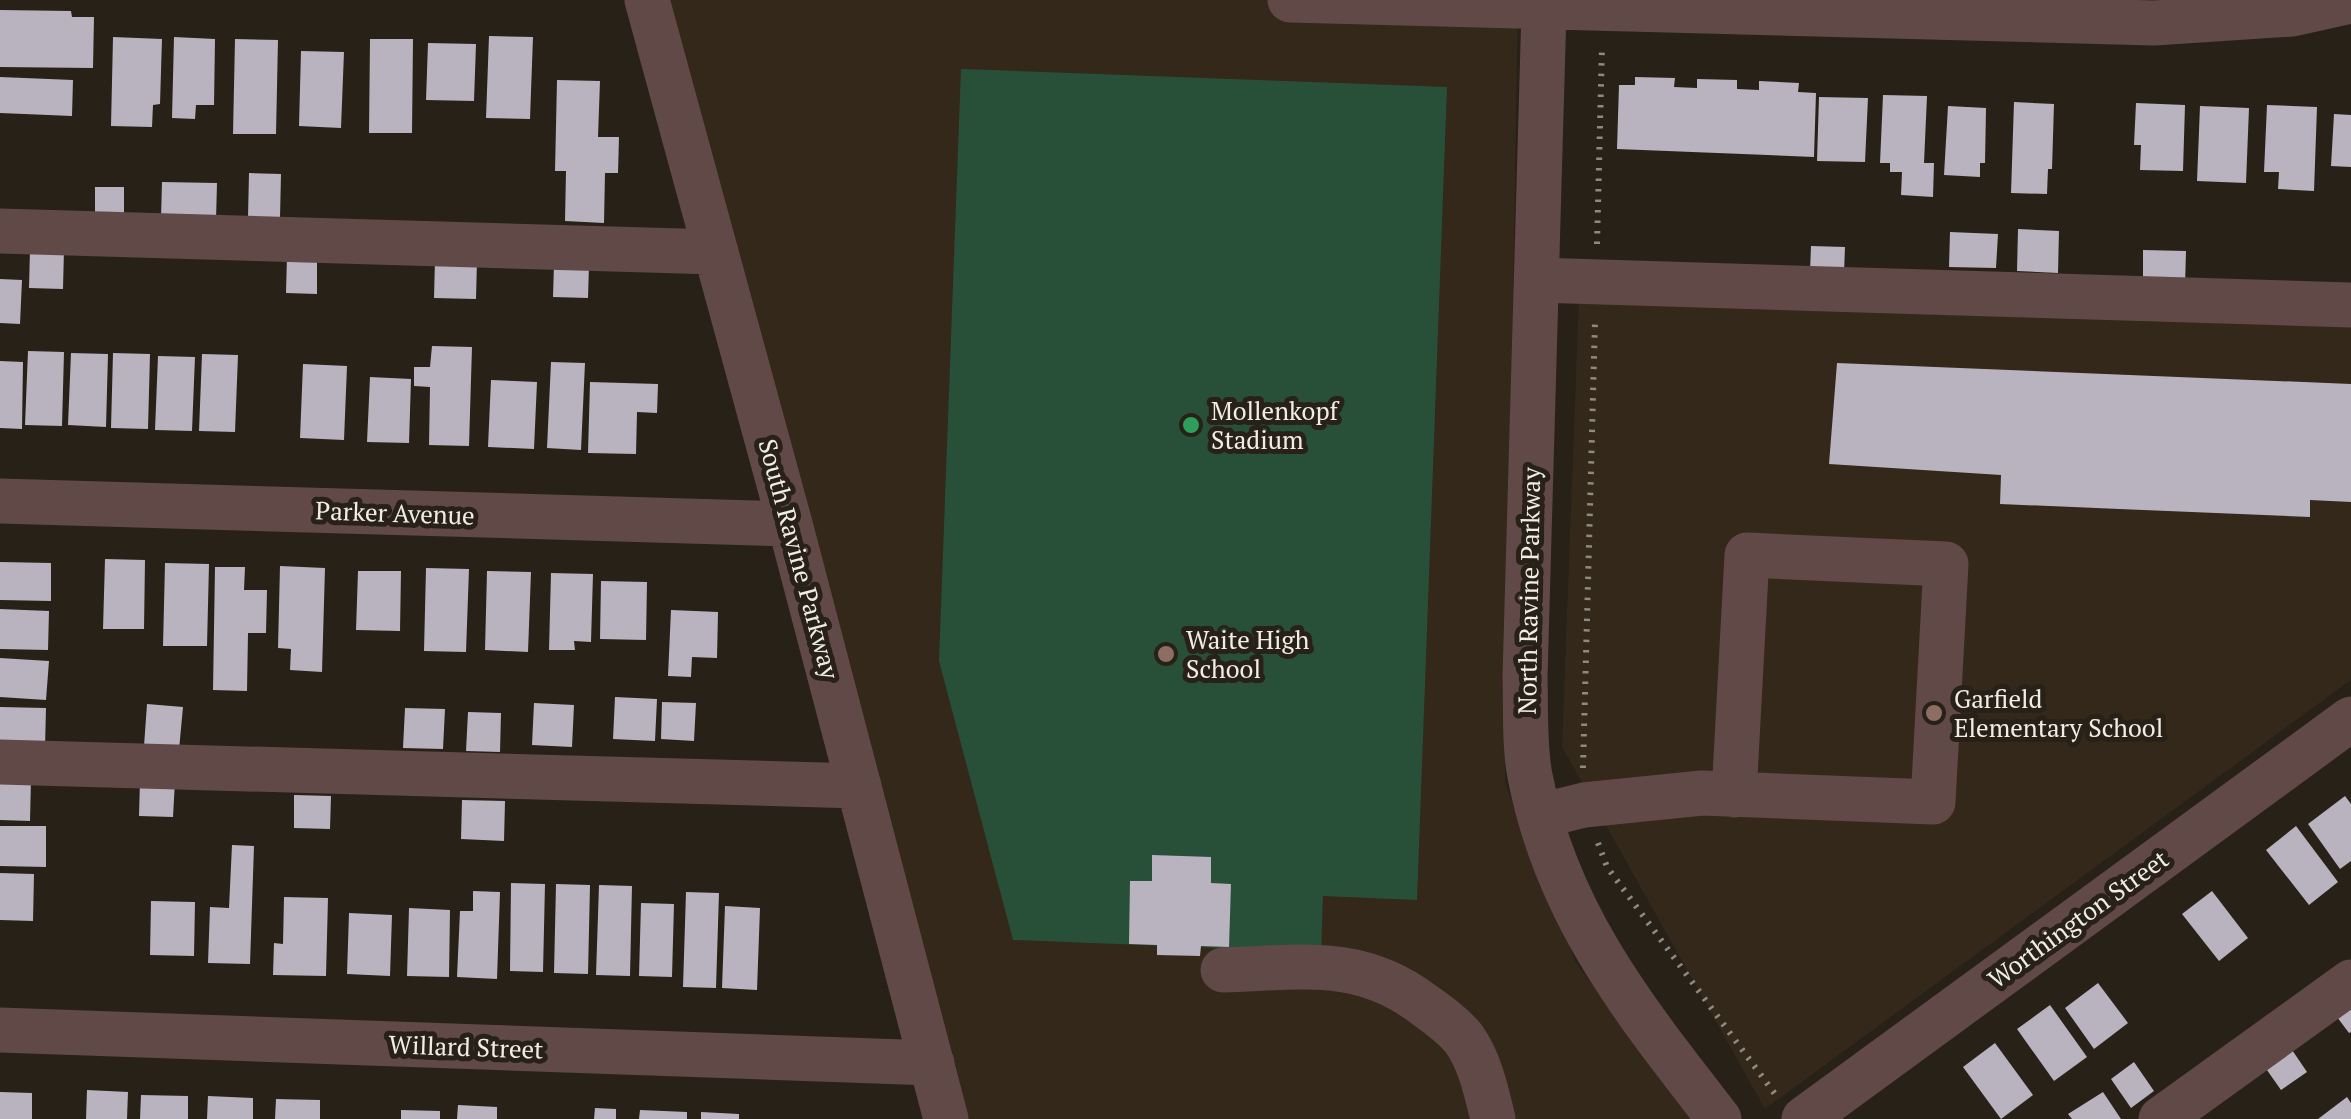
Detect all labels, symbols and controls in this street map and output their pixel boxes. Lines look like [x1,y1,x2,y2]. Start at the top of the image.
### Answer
place label: Mollenkopf Stadium [1211,394,1340,456]
marker: Mollenkopf Stadium [1180,414,1202,436]
street label: South Ravine Parkway [752,435,848,683]
street label: North Ravine Parkway [1510,467,1547,715]
street label: Parker Avenue [315,493,475,532]
place label: Waite High School [1186,623,1310,685]
marker: Waite High School [1155,643,1177,665]
place label: Garfield Elementary School [1954,682,2163,744]
marker: Garfield Elementary School [1923,702,1945,724]
street label: Worthington Street [1981,842,2175,995]
street label: Willard Street [388,1027,544,1066]

